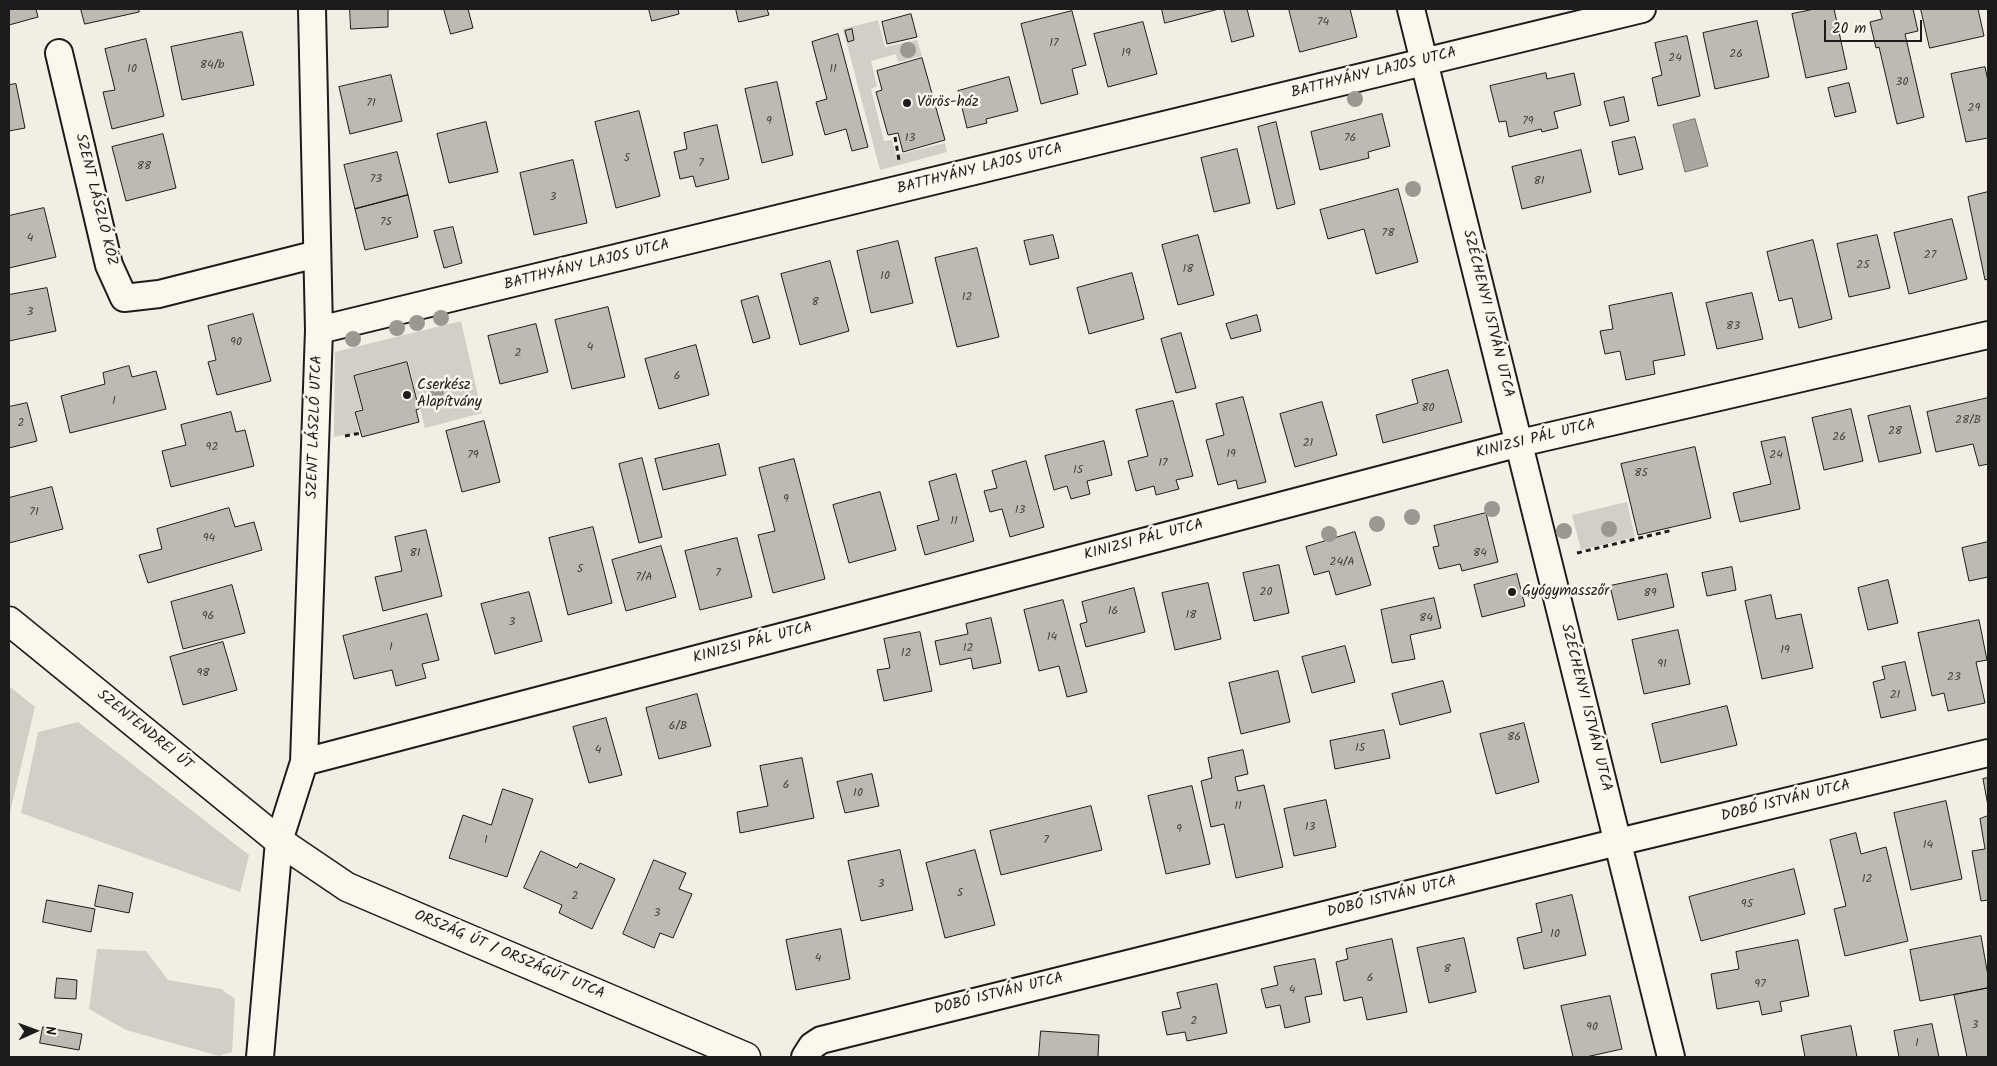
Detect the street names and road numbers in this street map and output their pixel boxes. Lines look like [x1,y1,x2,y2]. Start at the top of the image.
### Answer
street label: BATTHYÁNY LAJOS UTCA [1289,45,1459,103]
street label: SZENT LÁSZLÓ KÖZ [70,132,120,268]
street label: BATTHYÁNY LAJOS UTCA [895,141,1065,199]
street label: SZÉCHENYI ISTVÁN UTCA [1457,228,1517,400]
street label: BATTHYÁNY LAJOS UTCA [502,237,672,295]
street label: SZENT LÁSZLÓ UTCA [305,355,327,499]
street label: KINIZSI PÁL UTCA [1474,416,1598,464]
street label: KINIZSI PÁL UTCA [1082,516,1206,566]
street label: KINIZSI PÁL UTCA [691,619,815,669]
street label: SZÉCHENYI ISTVÁN UTCA [1555,622,1615,794]
street label: SZENTENDREI ÚT [93,687,195,775]
street label: DOBÓ ISTVÁN UTCA [1719,777,1853,827]
street label: DOBÓ ISTVÁN UTCA [1325,873,1459,923]
street label: ORSZÁG ÚT / ORSZÁGÚT UTCA [411,908,607,1004]
street label: DOBÓ ISTVÁN UTCA [932,970,1066,1020]

